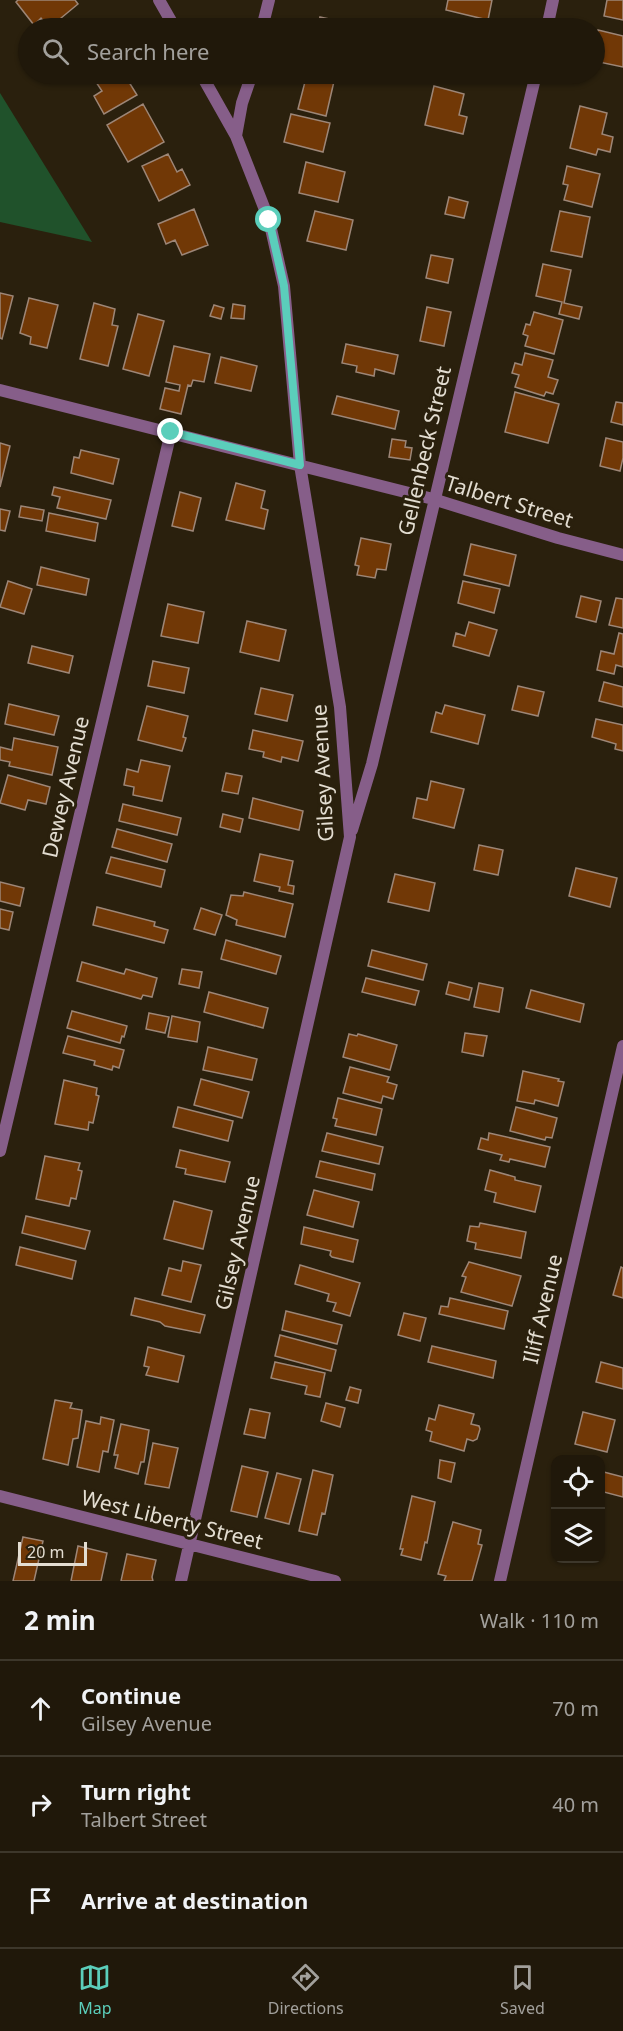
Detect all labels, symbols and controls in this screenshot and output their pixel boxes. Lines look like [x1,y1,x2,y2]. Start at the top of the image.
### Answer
search box [18,18,605,84]
icon: search [39,35,72,68]
text: Search here [87,36,209,66]
route start [255,206,281,232]
street label: Gellenbeck Street [391,363,457,538]
route end [157,418,183,444]
street label: Talbert Street [442,468,577,534]
street label: Gilsey Avenue [304,704,340,842]
street label: Dewey Avenue [35,713,95,860]
street label: Gilsey Avenue [208,1173,266,1313]
street label: Iliff Avenue [516,1251,568,1366]
map controls [551,1455,605,1563]
button: locate [551,1455,605,1509]
street label: West Liberty Street [78,1483,266,1555]
button: layers [551,1509,605,1563]
scale bar [18,1539,87,1566]
text: 20 m [27,1541,64,1563]
text: 2 min [24,1602,96,1638]
text: Walk · 110 m [480,1607,599,1634]
text: Continue [81,1680,181,1710]
icon: ahead [24,1692,57,1725]
text: 70 m [552,1695,599,1722]
text: Gilsey Avenue [81,1710,212,1737]
text: Turn right [81,1776,191,1806]
icon: right [24,1788,57,1821]
text: 40 m [552,1791,599,1818]
text: Talbert Street [81,1806,207,1833]
icon: arrive [24,1884,57,1917]
text: Arrive at destination [81,1885,308,1915]
tab: Map [78,1961,111,2019]
tab: Directions [268,1961,344,2019]
tab: Saved [500,1961,545,2019]

